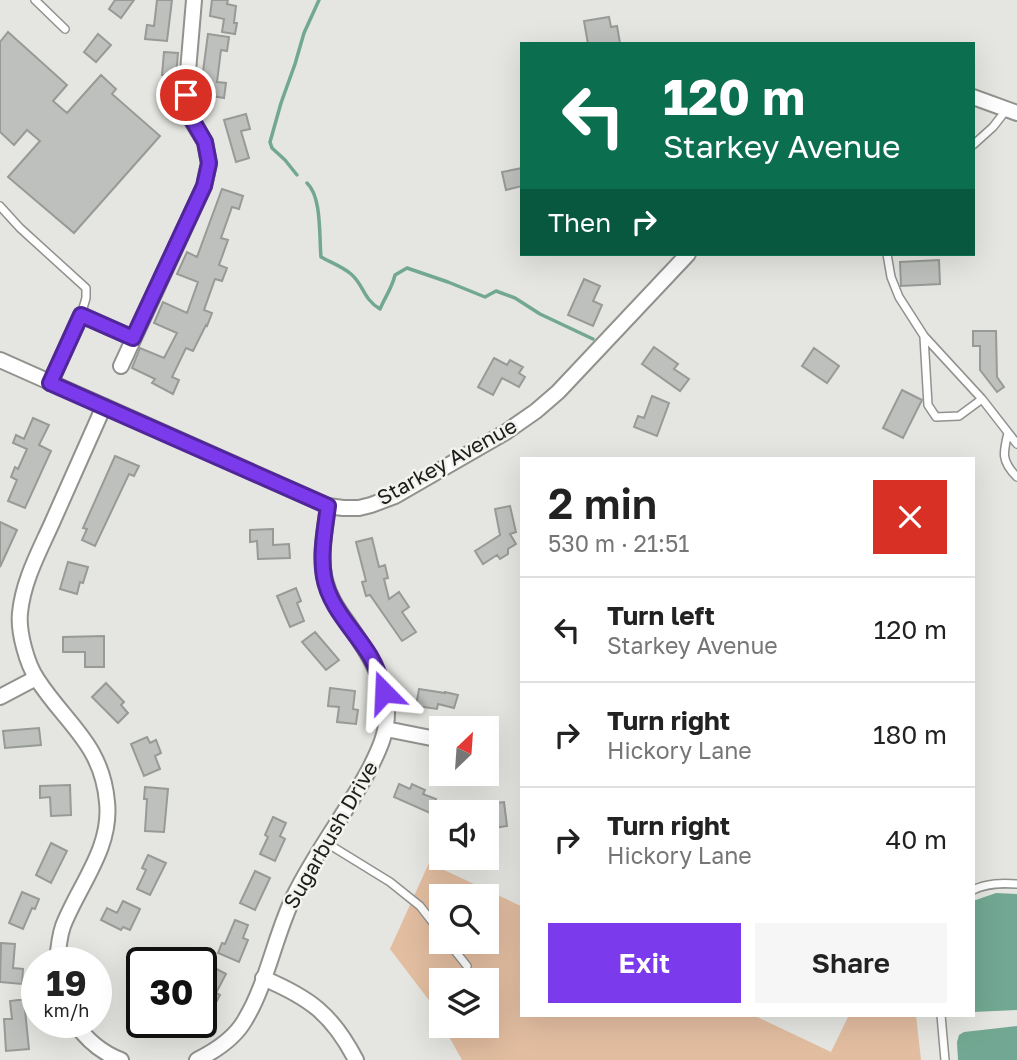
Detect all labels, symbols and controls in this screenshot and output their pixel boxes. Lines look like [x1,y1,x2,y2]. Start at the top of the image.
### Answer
pin [156,65,216,125]
text: 120 m [663,67,805,126]
icon: left [548,70,639,161]
icon: arrive [167,76,205,114]
text: Starkey Avenue [663,127,900,165]
icon: right [625,203,663,241]
text: Then [548,207,611,238]
street label: Starkey Avenue [372,412,521,510]
text: 2 min [548,478,657,528]
button: close [873,480,947,554]
text: 530 m · 21:51 [548,529,689,557]
text: Turn left [607,600,715,631]
icon: left [548,611,586,649]
text: 120 m [874,614,947,645]
text: Starkey Avenue [607,631,778,659]
position arrow [347,655,421,729]
text: Turn right [607,705,730,736]
north arrow [429,716,499,786]
map controls [429,716,499,1038]
icon: right [548,716,586,754]
text: 180 m [873,719,947,750]
text: Hickory Lane [607,736,752,764]
street label: Sugarbush Drive [277,756,383,913]
button: sound [429,800,499,870]
text: Turn right [607,810,730,841]
icon: right [548,821,586,859]
text: 40 m [886,824,947,855]
text: Hickory Lane [607,841,752,869]
button: search [429,884,499,954]
button: Exit [548,923,741,1003]
button: Share [755,923,947,1003]
speed limit sign: 30 [126,947,217,1038]
text: 19 [46,962,87,1004]
button: layers [429,968,499,1038]
text: km/h [44,999,89,1021]

